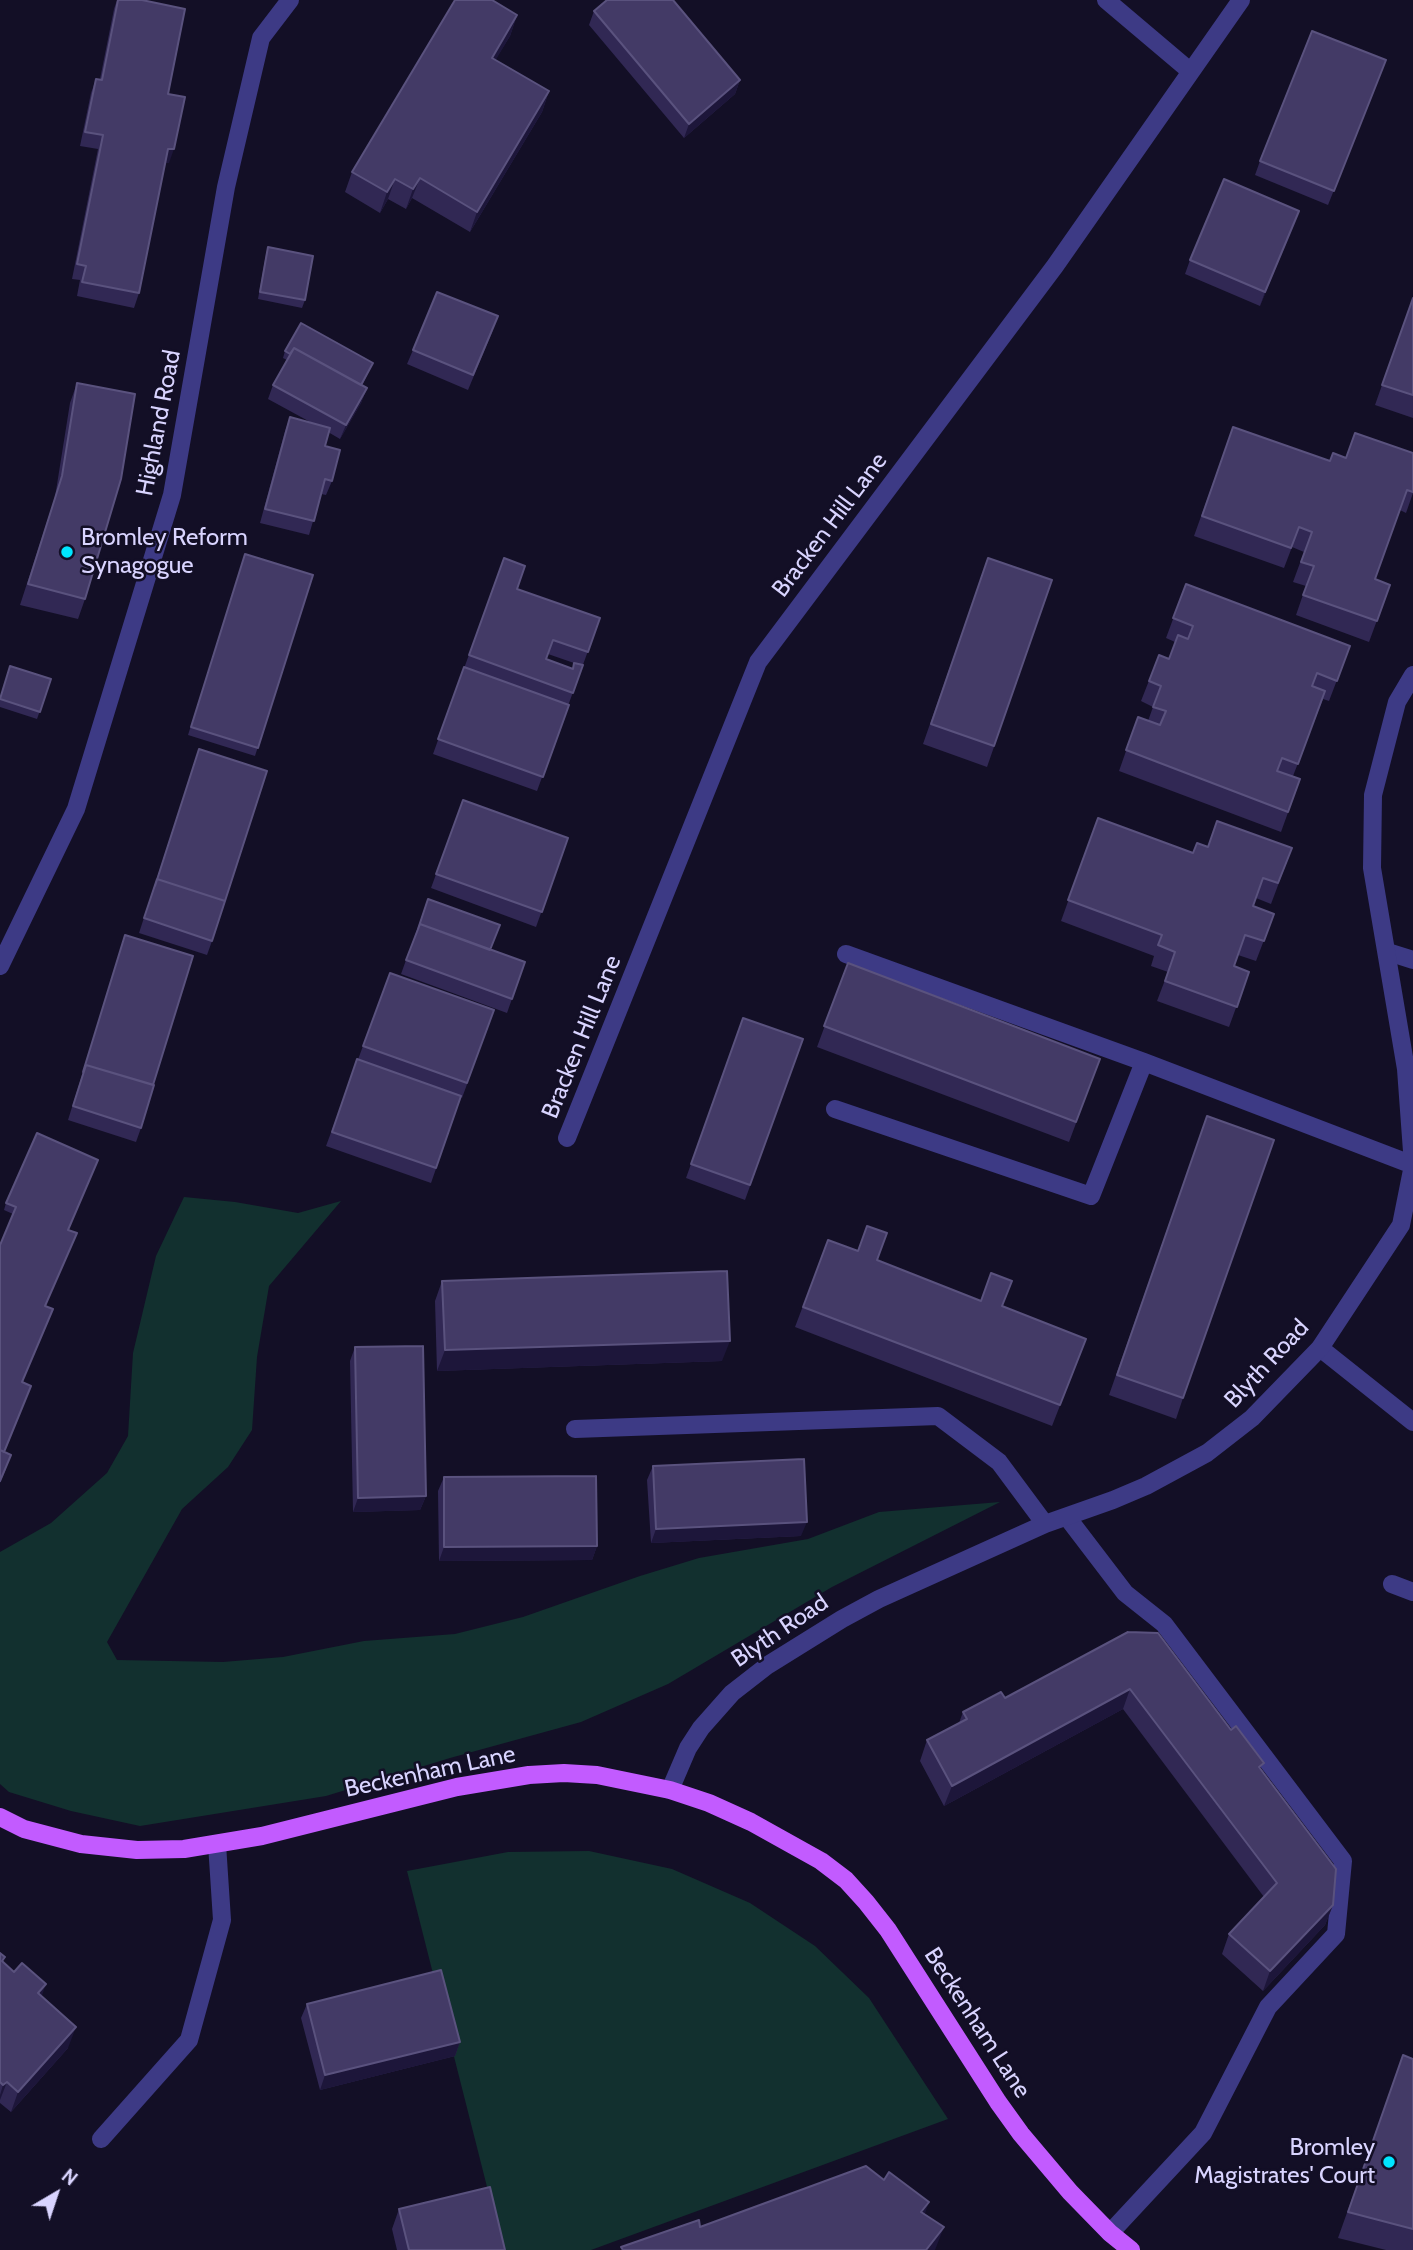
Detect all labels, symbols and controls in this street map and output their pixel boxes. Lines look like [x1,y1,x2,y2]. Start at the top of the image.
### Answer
street label: Highland Road [131,348,187,498]
street label: Bracken Hill Lane [766,447,894,603]
place label: Bromley Reform Synagogue [81,524,248,580]
marker: Bromley Reform Synagogue [59,544,75,560]
street label: Bracken Hill Lane [536,951,628,1123]
street label: Blyth Road [1219,1314,1315,1414]
street label: Blyth Road [726,1588,834,1674]
street label: Beckenham Lane [342,1740,518,1804]
street label: Beckenham Lane [918,1942,1036,2104]
place label: Bromley Magistrates' Court [1194,2134,1375,2190]
marker: Bromley Magistrates' Court [1381,2154,1397,2170]
north arrow [21,2159,91,2229]
text: N [57,2164,82,2190]

